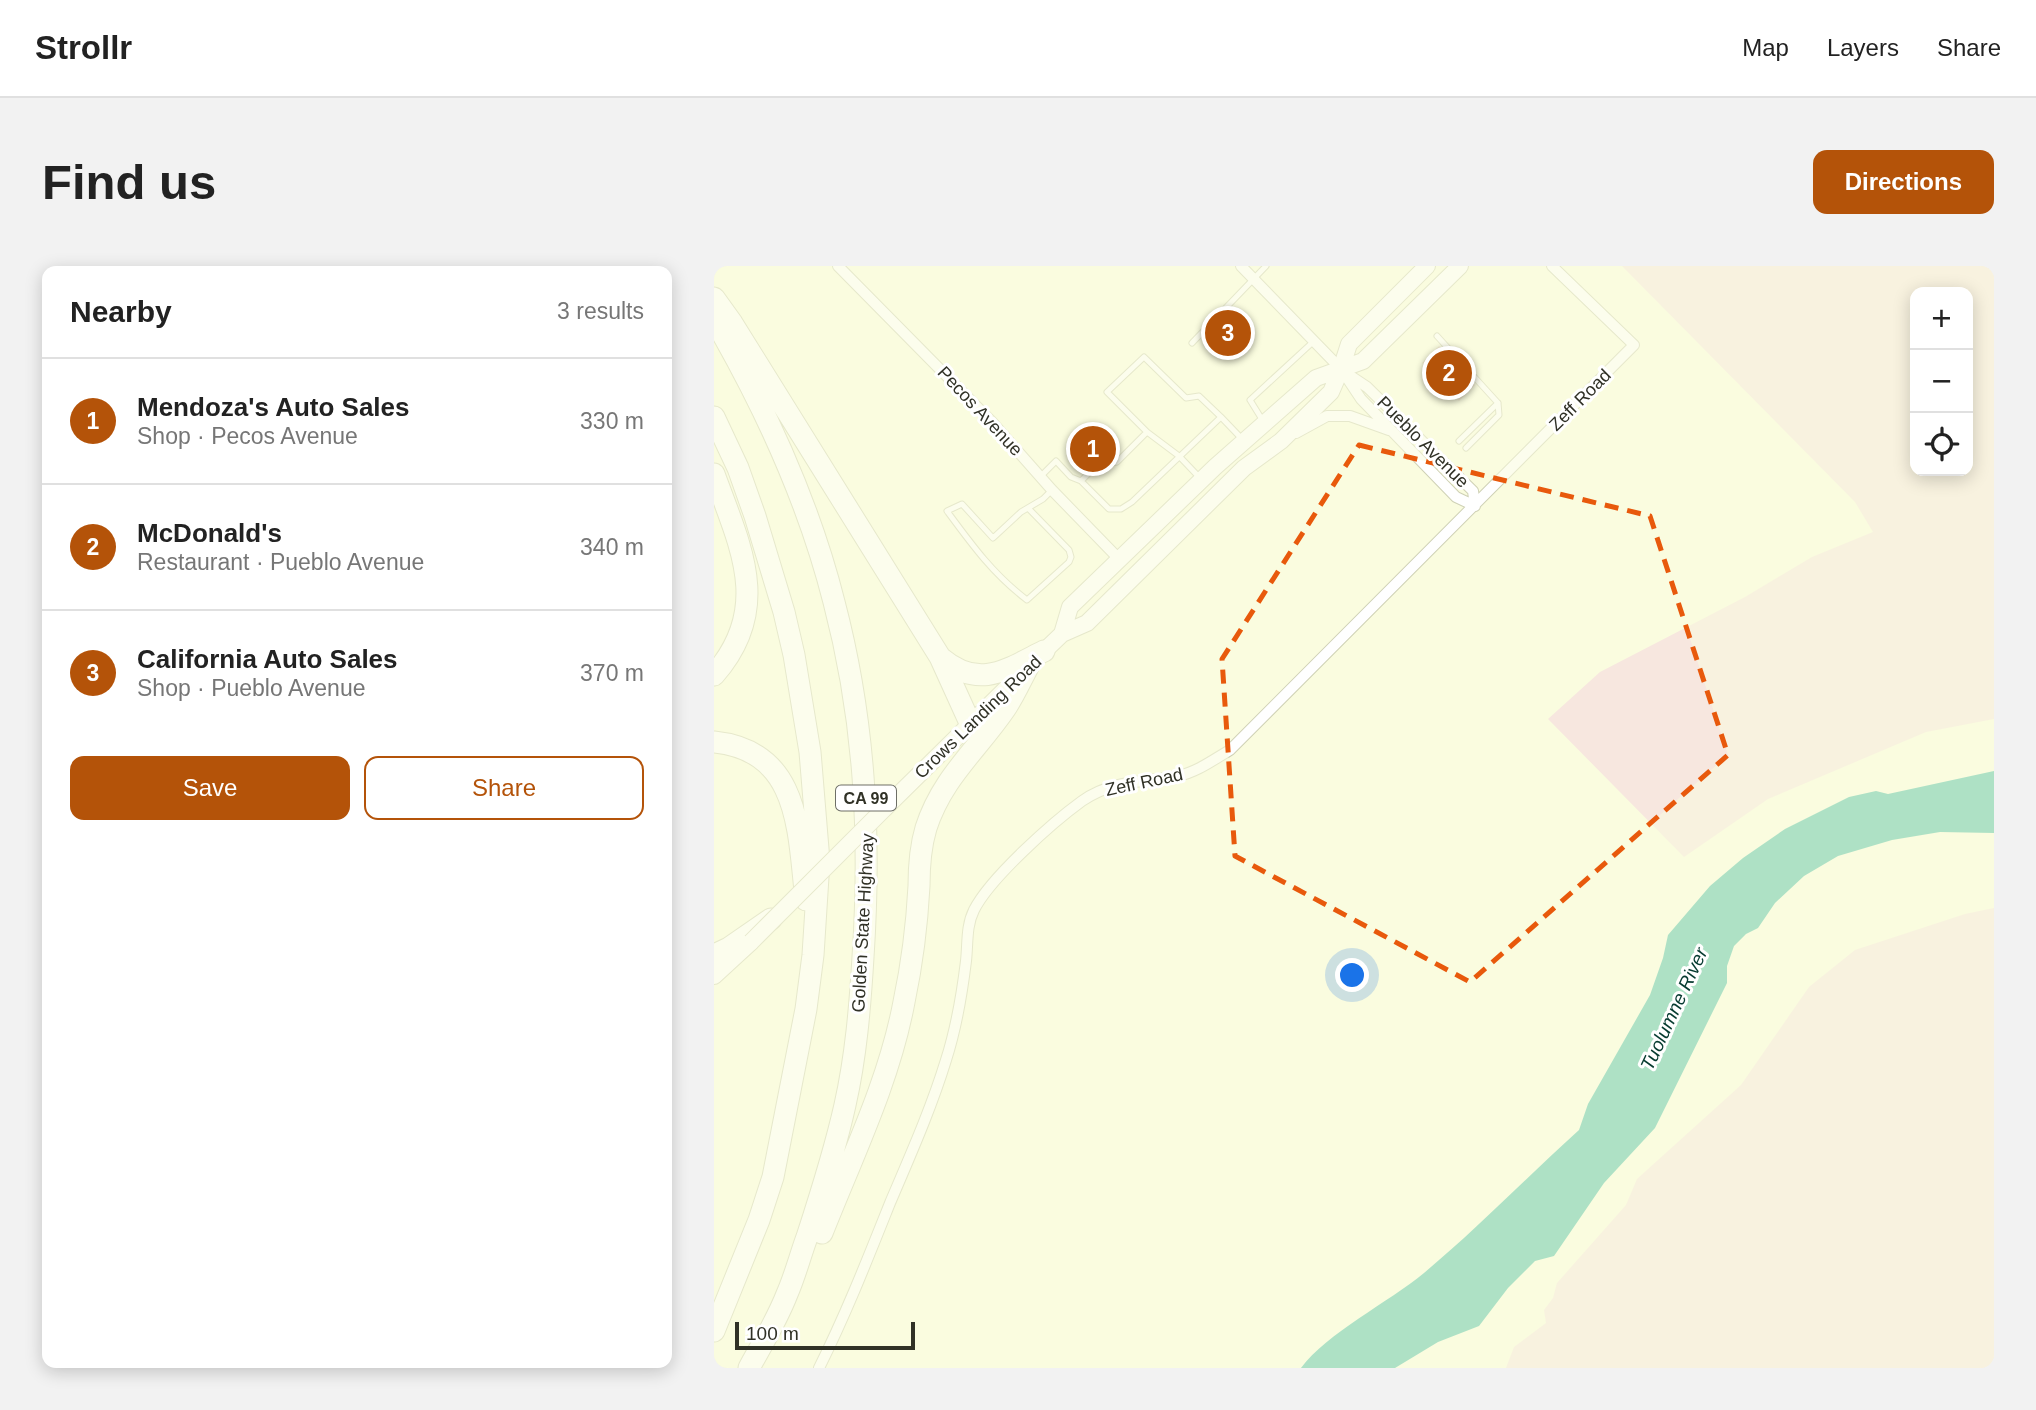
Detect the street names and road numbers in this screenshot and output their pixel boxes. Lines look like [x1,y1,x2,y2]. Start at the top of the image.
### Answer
street label: Pecos Avenue [934,362,1026,460]
street label: Zeff Road [1545,365,1615,435]
street label: Pueblo Avenue [1373,392,1473,492]
street label: Crows Landing Road [911,651,1045,783]
street label: Zeff Road [1103,764,1185,800]
road number: CA 99 [836,786,896,810]
street label: Golden State Highway [848,833,878,1013]

